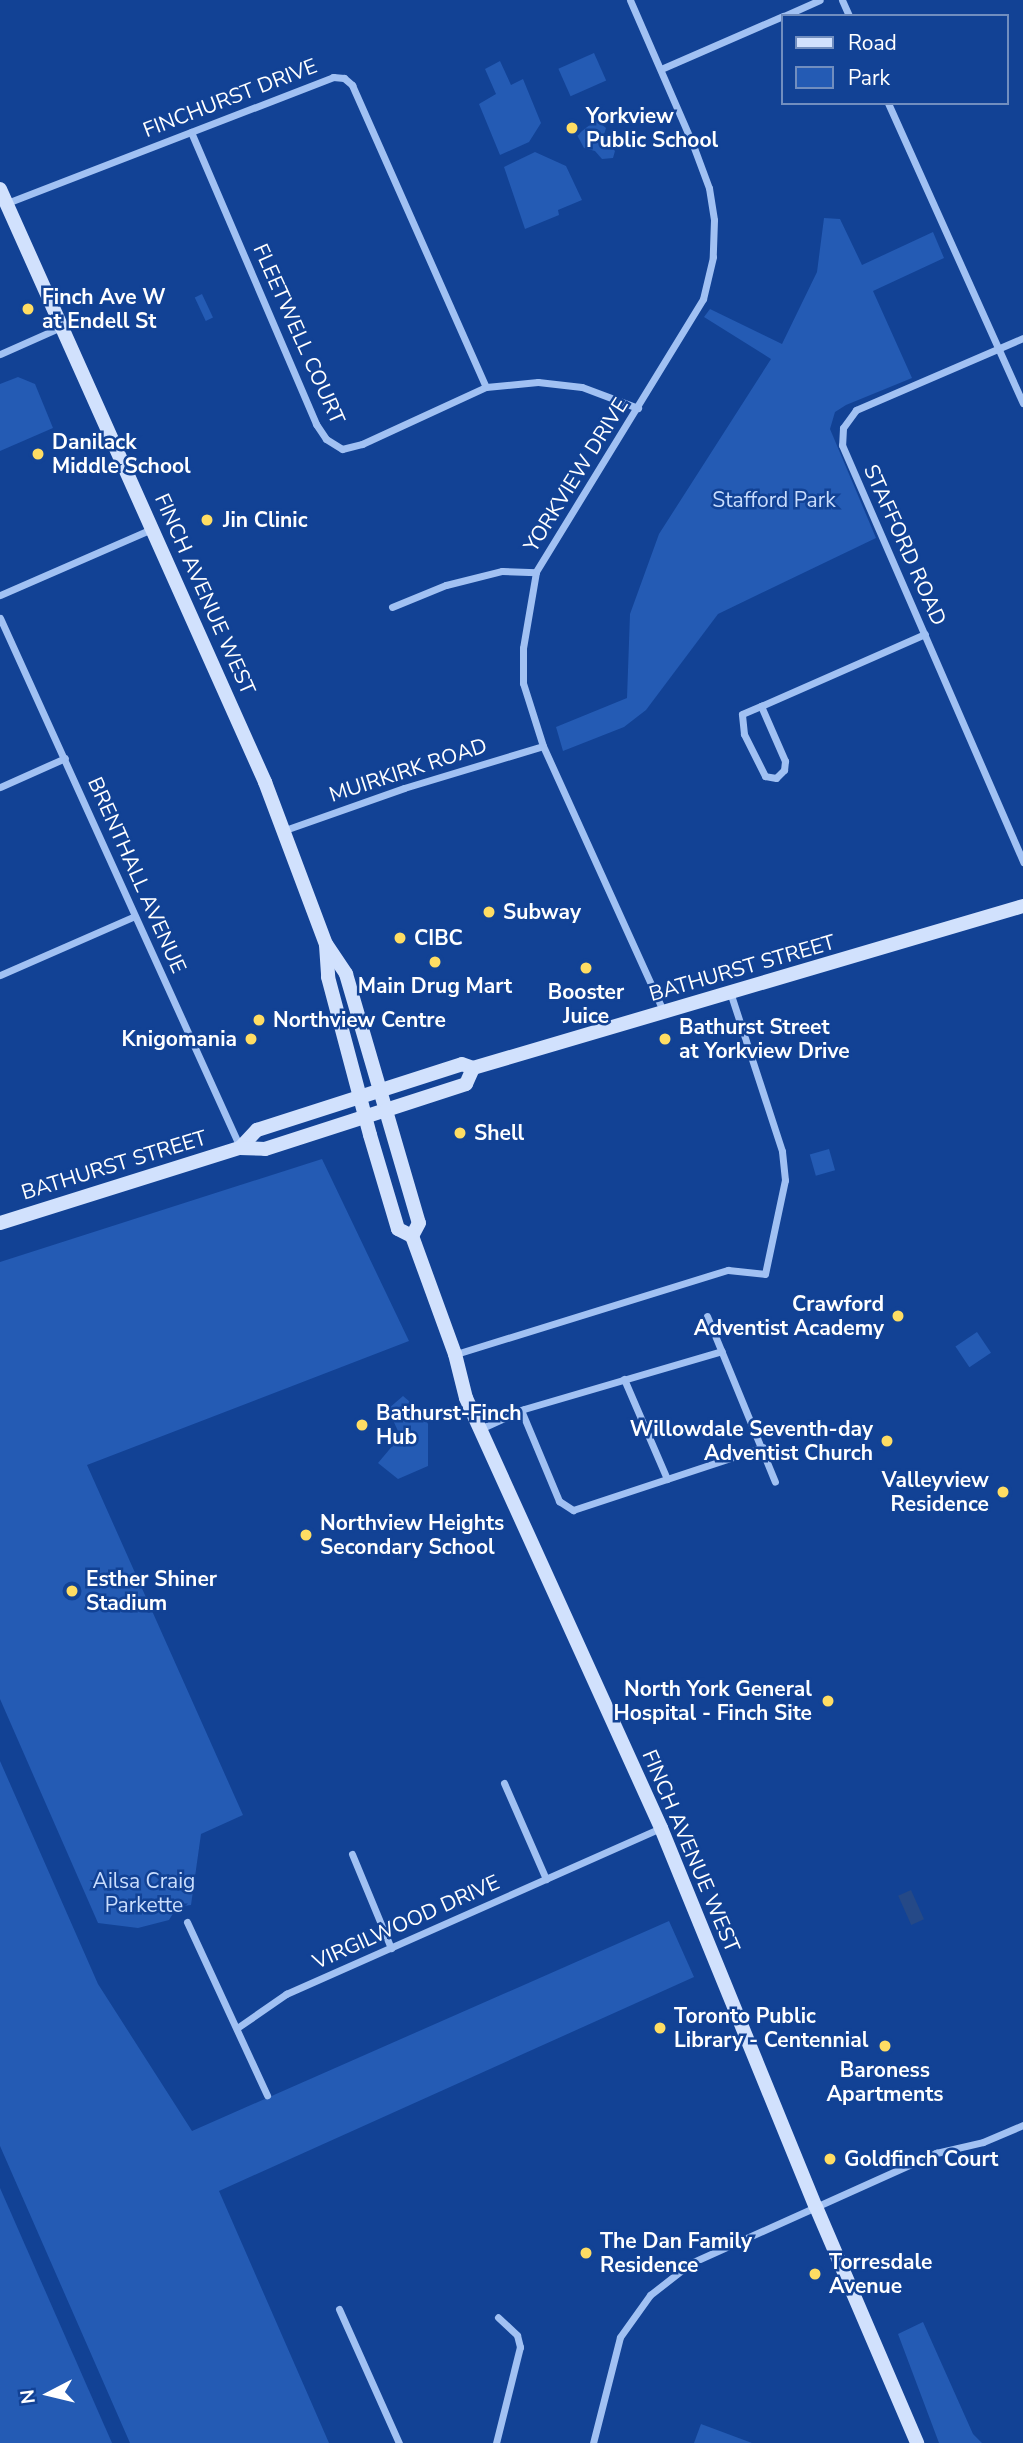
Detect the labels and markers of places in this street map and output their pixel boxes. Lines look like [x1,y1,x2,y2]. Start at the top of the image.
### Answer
place label: Yorkview Public School [586,103,718,153]
marker: Yorkview Public School [564,120,580,136]
place label: Finch Ave W at Endell St [42,284,166,334]
marker: Finch Ave W at Endell St [20,301,36,317]
place label: Danilack Middle School [52,429,191,479]
marker: Danilack Middle School [30,446,46,462]
place label: Jin Clinic [223,507,308,533]
marker: Jin Clinic [197,510,217,530]
place label: Subway [503,899,581,925]
marker: Subway [481,904,497,920]
place label: CIBC [414,925,463,951]
marker: CIBC [392,930,408,946]
marker: Main Drug Mart [427,954,443,970]
marker: Booster Juice [578,960,594,976]
place label: Main Drug Mart [358,973,512,999]
place label: Booster Juice [548,979,624,1029]
place label: Northview Centre [273,1007,446,1033]
marker: Northview Centre [251,1012,267,1028]
place label: Bathurst Street at Yorkview Drive [679,1014,850,1064]
place label: Knigomania [122,1026,237,1052]
marker: Knigomania [243,1031,259,1047]
marker: Bathurst Street at Yorkview Drive [657,1031,673,1047]
place label: Shell [474,1120,524,1146]
marker: Shell [452,1125,468,1141]
place label: Crawford Adventist Academy [694,1291,884,1341]
marker: Crawford Adventist Academy [890,1308,906,1324]
place label: Bathurst-Finch Hub [376,1400,521,1450]
place label: Willowdale Seventh-day Adventist Church [630,1416,873,1466]
marker: Bathurst-Finch Hub [354,1417,370,1433]
marker: Willowdale Seventh-day Adventist Church [879,1433,895,1449]
place label: Valleyview Residence [882,1467,989,1517]
marker: Valleyview Residence [995,1484,1011,1500]
place label: Northview Heights Secondary School [320,1510,504,1560]
marker: Northview Heights Secondary School [298,1527,314,1543]
place label: Esther Shiner Stadium [86,1566,217,1616]
marker: Esther Shiner Stadium [64,1583,80,1599]
place label: North York General Hospital - Finch Site [614,1676,812,1726]
marker: North York General Hospital - Finch Site [818,1691,838,1711]
place label: Toronto Public Library - Centennial [674,2003,868,2053]
marker: Toronto Public Library - Centennial [652,2020,668,2036]
marker: Baroness Apartments [877,2038,893,2054]
place label: Baroness Apartments [827,2057,943,2107]
place label: Goldfinch Court [844,2146,998,2172]
marker: Goldfinch Court [822,2151,838,2167]
place label: The Dan Family Residence [600,2228,752,2278]
marker: The Dan Family Residence [578,2245,594,2261]
place label: Torresdale Avenue [829,2249,932,2299]
marker: Torresdale Avenue [807,2266,823,2282]

